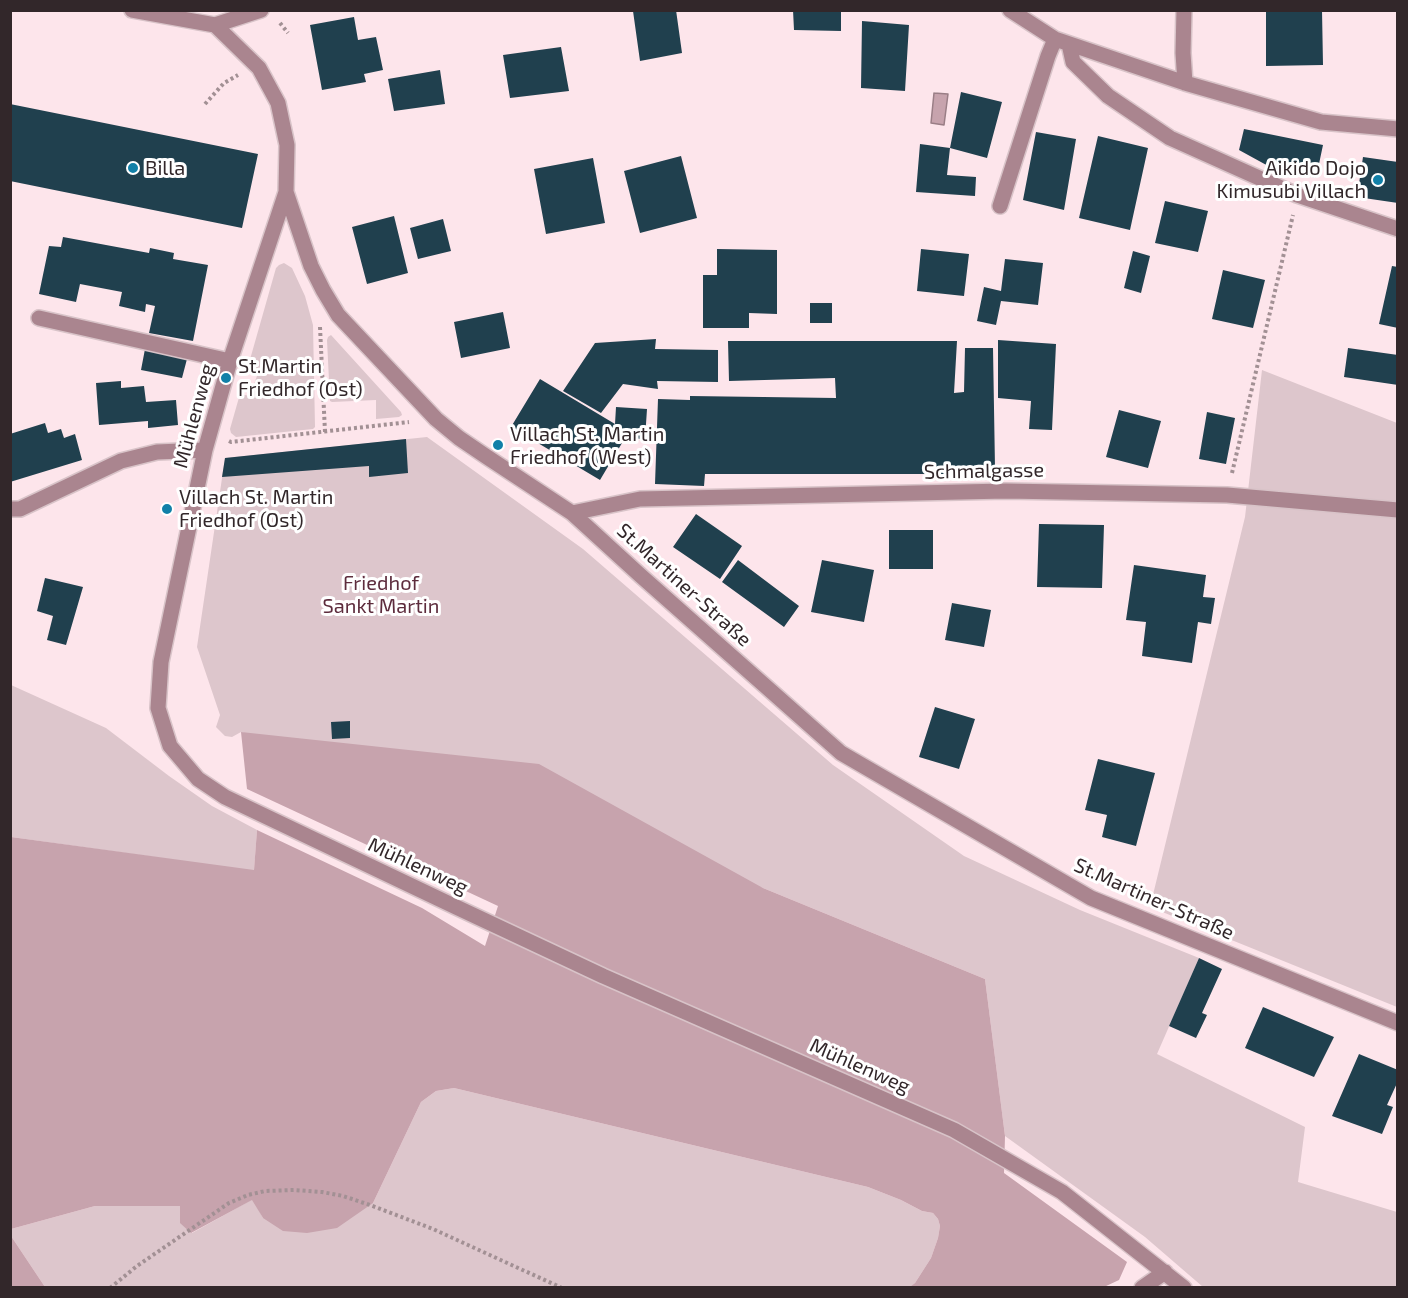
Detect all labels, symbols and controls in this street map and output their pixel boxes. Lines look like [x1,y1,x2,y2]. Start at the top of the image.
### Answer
place label: Billa [145,156,185,180]
place label: Aikido Dojo Kimusubi Villach [1217,156,1366,203]
marker: Billa [126,161,140,175]
marker: Aikido Dojo Kimusubi Villach [1371,173,1385,187]
place label: St.Martin Friedhof (Ost) [238,354,363,401]
street label: Mühlenweg [169,361,219,471]
marker: St.Martin Friedhof (Ost) [219,371,233,385]
place label: Villach St. Martin Friedhof (West) [510,422,664,469]
marker: Villach St. Martin Friedhof (West) [491,438,505,452]
street label: Schmalgasse [924,458,1044,484]
place label: Villach St. Martin Friedhof (Ost) [179,485,333,532]
marker: Villach St. Martin Friedhof (Ost) [160,502,174,516]
street label: St.Martiner-Straße [612,518,756,652]
park label: Friedhof Sankt Martin [323,571,439,618]
street label: Mühlenweg [364,832,472,900]
street label: St.Martiner-Straße [1070,853,1238,945]
street label: Mühlenweg [806,1033,914,1099]

